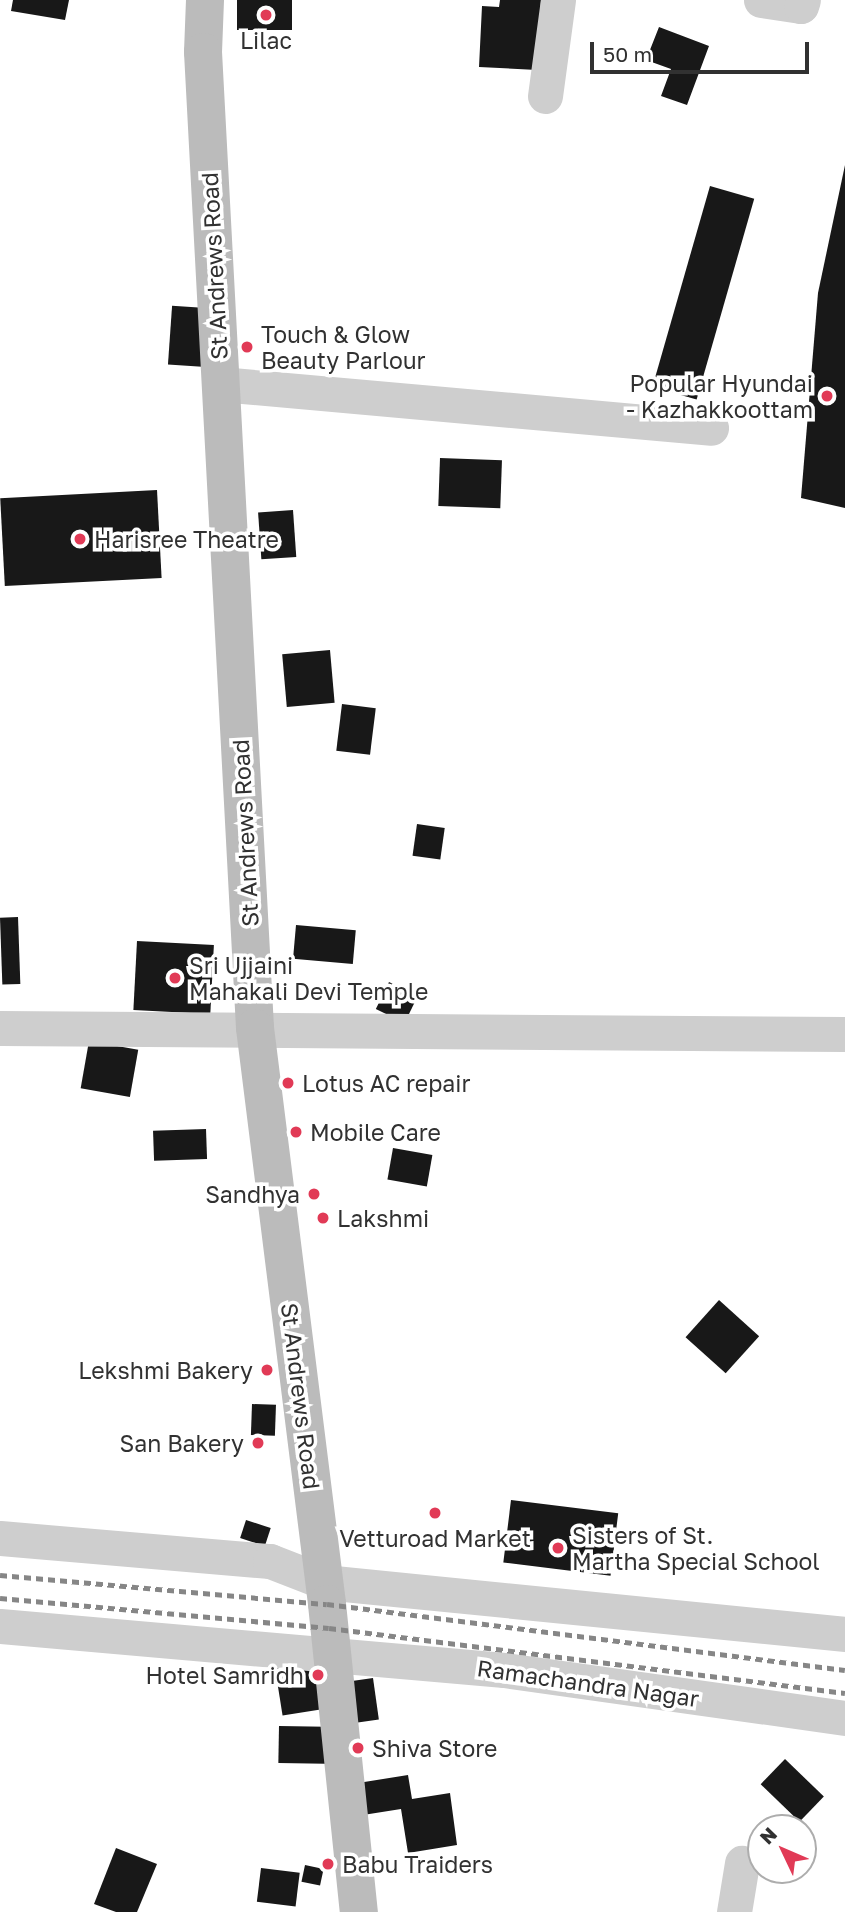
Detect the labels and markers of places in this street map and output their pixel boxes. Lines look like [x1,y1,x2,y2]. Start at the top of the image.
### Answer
marker: Lilac [258,7,274,23]
place label: Lilac [240,26,292,54]
place label: Touch & Glow Beauty Parlour [261,320,426,374]
marker: Touch & Glow Beauty Parlour [239,339,255,355]
place label: Popular Hyundai - Kazhakkoottam [626,369,813,423]
marker: Popular Hyundai - Kazhakkoottam [819,388,835,404]
place label: Harisree Theatre [94,525,279,553]
marker: Harisree Theatre [72,531,88,547]
place label: Sri Ujjaini Mahakali Devi Temple [189,951,428,1005]
marker: Sri Ujjaini Mahakali Devi Temple [167,970,183,986]
place label: Lotus AC repair [302,1069,470,1097]
marker: Lotus AC repair [280,1075,296,1091]
place label: Mobile Care [310,1118,441,1146]
marker: Mobile Care [288,1124,304,1140]
place label: Sandhya [205,1180,300,1208]
marker: Sandhya [306,1186,322,1202]
place label: Lakshmi [337,1204,429,1232]
marker: Lakshmi [315,1210,331,1226]
place label: Lekshmi Bakery [78,1356,253,1384]
marker: Lekshmi Bakery [259,1362,275,1378]
place label: San Bakery [120,1429,244,1457]
marker: San Bakery [250,1435,266,1451]
marker: Vetturoad Market [427,1505,443,1521]
place label: Sisters of St. Martha Special School [572,1521,820,1575]
place label: Vetturoad Market [339,1524,531,1552]
marker: Sisters of St. Martha Special School [550,1540,566,1556]
place label: Hotel Samridh [146,1661,304,1689]
marker: Hotel Samridh [310,1667,326,1683]
place label: Shiva Store [372,1734,497,1762]
marker: Shiva Store [350,1740,366,1756]
place label: Babu Traiders [342,1850,493,1878]
marker: Babu Traiders [320,1856,336,1872]

